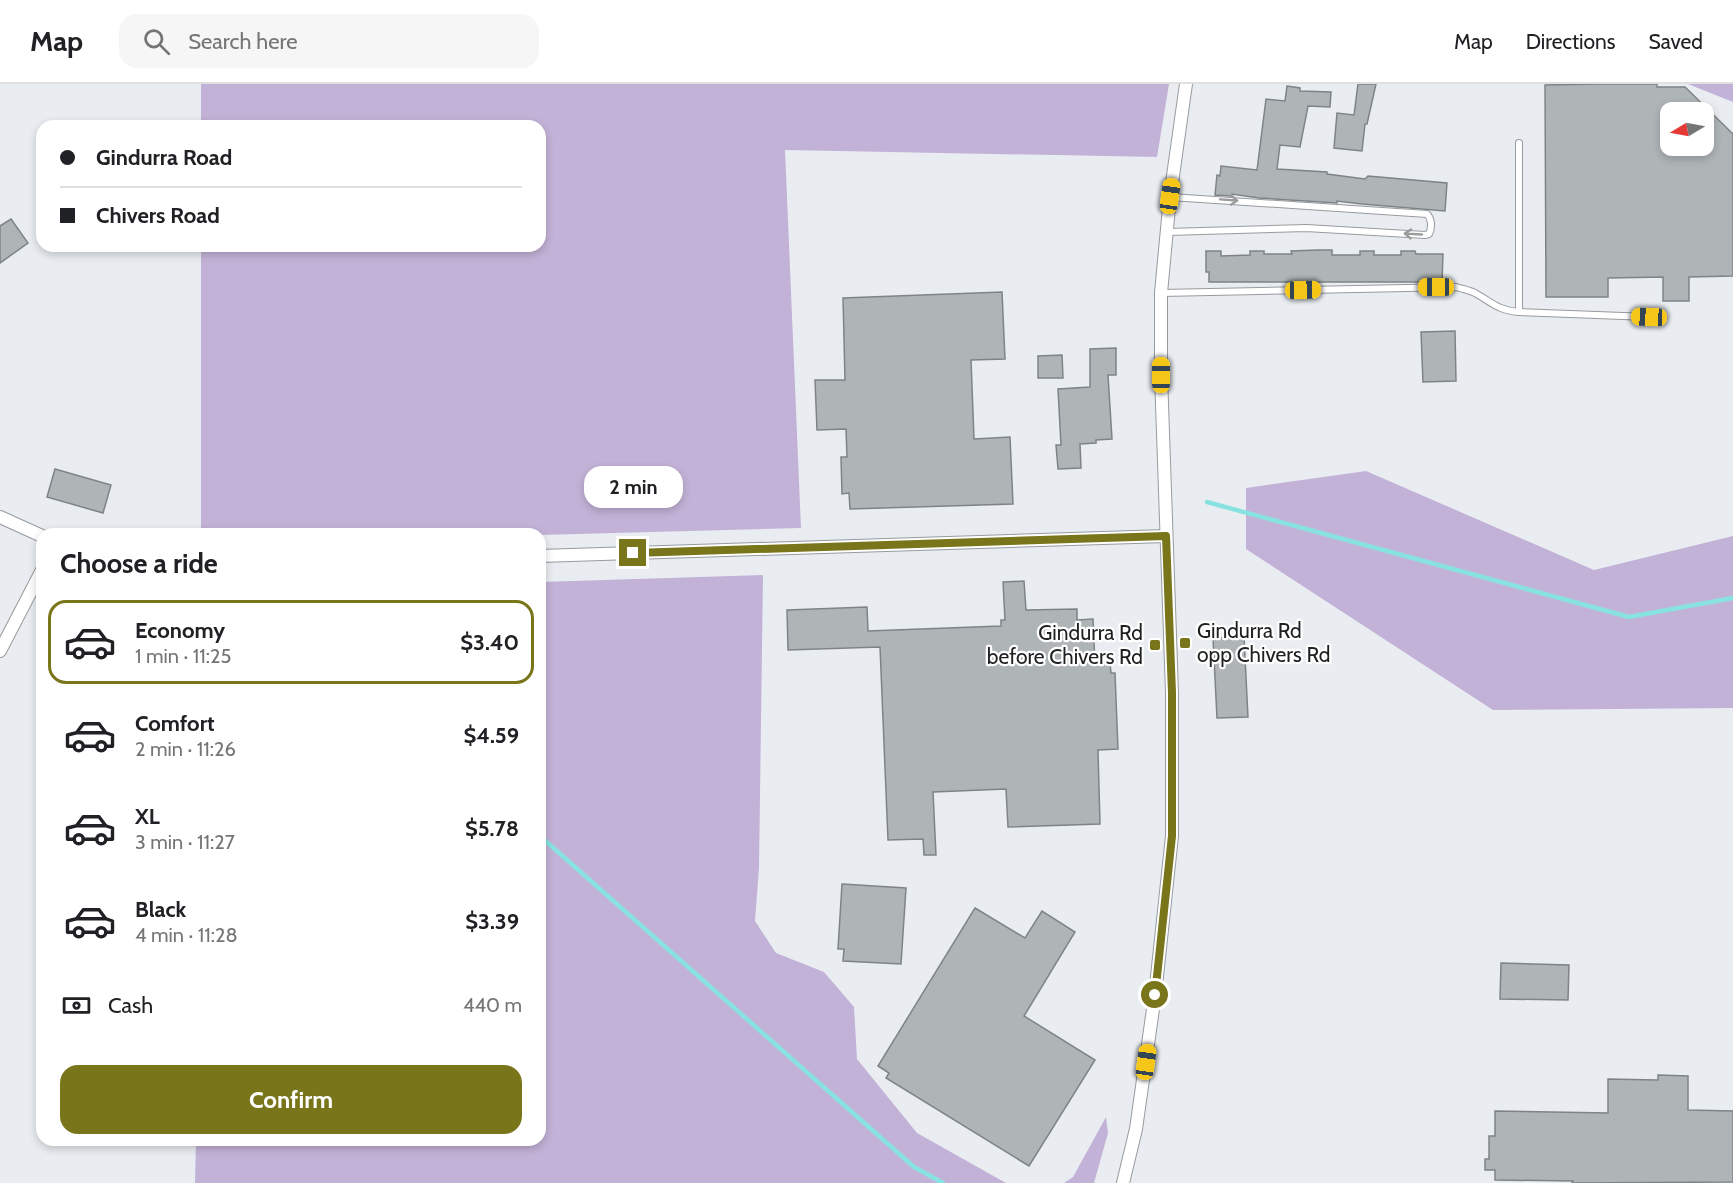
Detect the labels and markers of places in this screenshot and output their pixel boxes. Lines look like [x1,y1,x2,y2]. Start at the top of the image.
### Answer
place label: Gindurra Rd opp Chivers Rd [1197,618,1330,667]
place label: Gindurra Rd before Chivers Rd [987,620,1143,669]
marker: Gindurra Rd opp Chivers Rd [1178,636,1192,650]
marker: Gindurra Rd before Chivers Rd [1148,638,1162,652]

